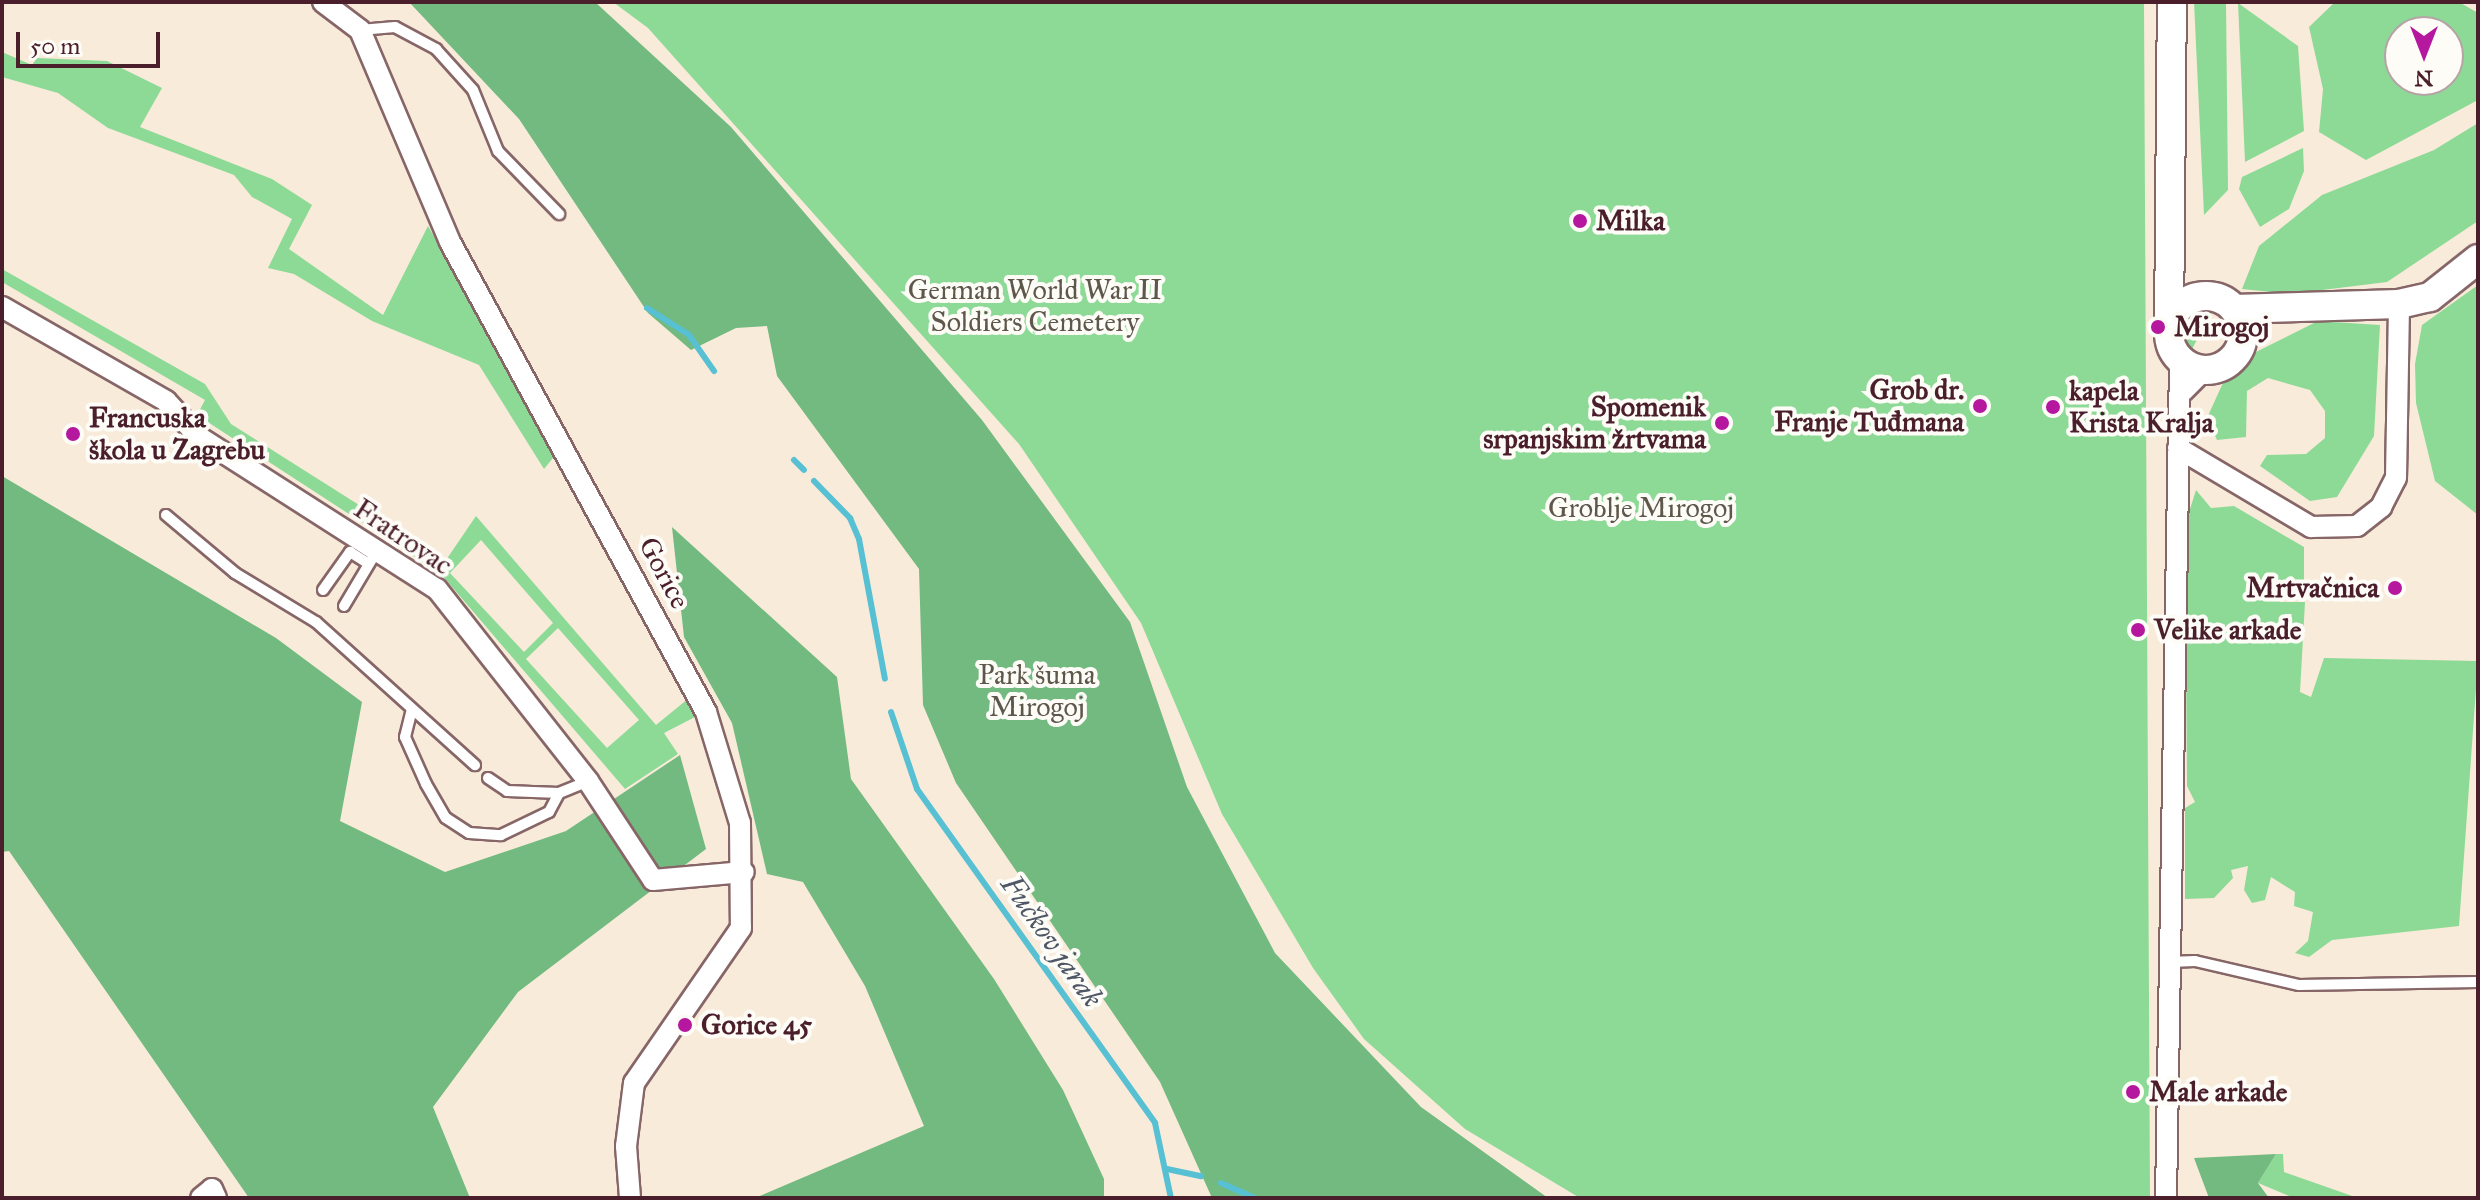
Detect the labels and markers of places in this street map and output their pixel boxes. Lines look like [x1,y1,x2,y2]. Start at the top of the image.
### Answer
place label: Milka [1596,204,1665,238]
marker: Milka [1571,212,1589,230]
place label: Mirogoj [2174,310,2269,344]
marker: Mirogoj [2149,318,2167,336]
place label: Grob dr. Franje Tuđmana [1774,373,1964,439]
place label: kapela Krista Kralja [2069,374,2213,440]
place label: Spomenik srpanjskim žrtvama [1483,390,1706,456]
marker: Grob dr. Franje Tuđmana [1971,397,1989,415]
marker: kapela Krista Kralja [2044,398,2062,416]
place label: Francuska škola u Zagrebu [89,401,265,467]
marker: Spomenik srpanjskim žrtvama [1713,414,1731,432]
marker: Francuska škola u Zagrebu [64,425,82,443]
place label: Mrtvačnica [2246,571,2379,605]
marker: Mrtvačnica [2386,579,2404,597]
place label: Velike arkade [2154,613,2302,647]
marker: Velike arkade [2129,621,2147,639]
place label: Gorice 45 [701,1008,812,1042]
marker: Gorice 45 [676,1016,694,1034]
place label: Male arkade [2149,1075,2288,1109]
marker: Male arkade [2124,1083,2142,1101]

